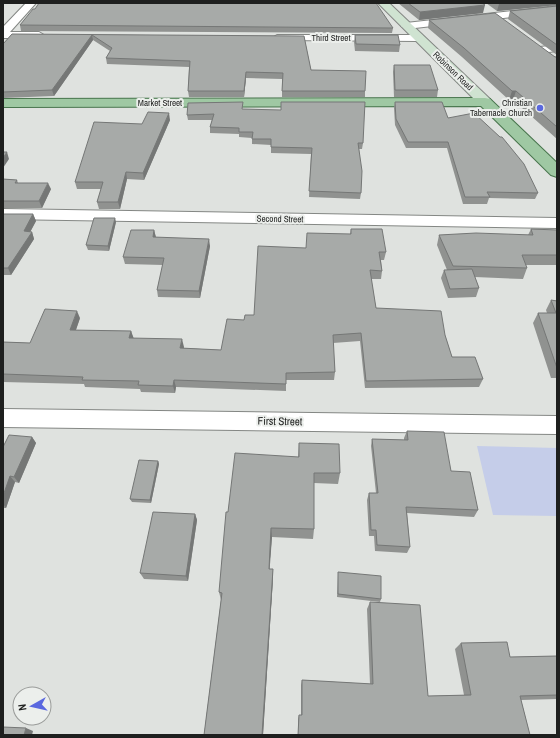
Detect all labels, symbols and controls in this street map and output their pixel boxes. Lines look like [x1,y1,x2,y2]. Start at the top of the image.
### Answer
street label: Third Street [312,32,350,44]
street label: Robinson Road [430,49,476,93]
street label: Market Street [138,97,182,109]
place label: Christian Tabernacle Church [470,97,532,119]
marker: Christian Tabernacle Church [535,103,545,113]
street label: Second Street [257,213,303,225]
street label: First Street [258,414,303,428]
north arrow [12,686,52,726]
text: N [15,703,29,712]

